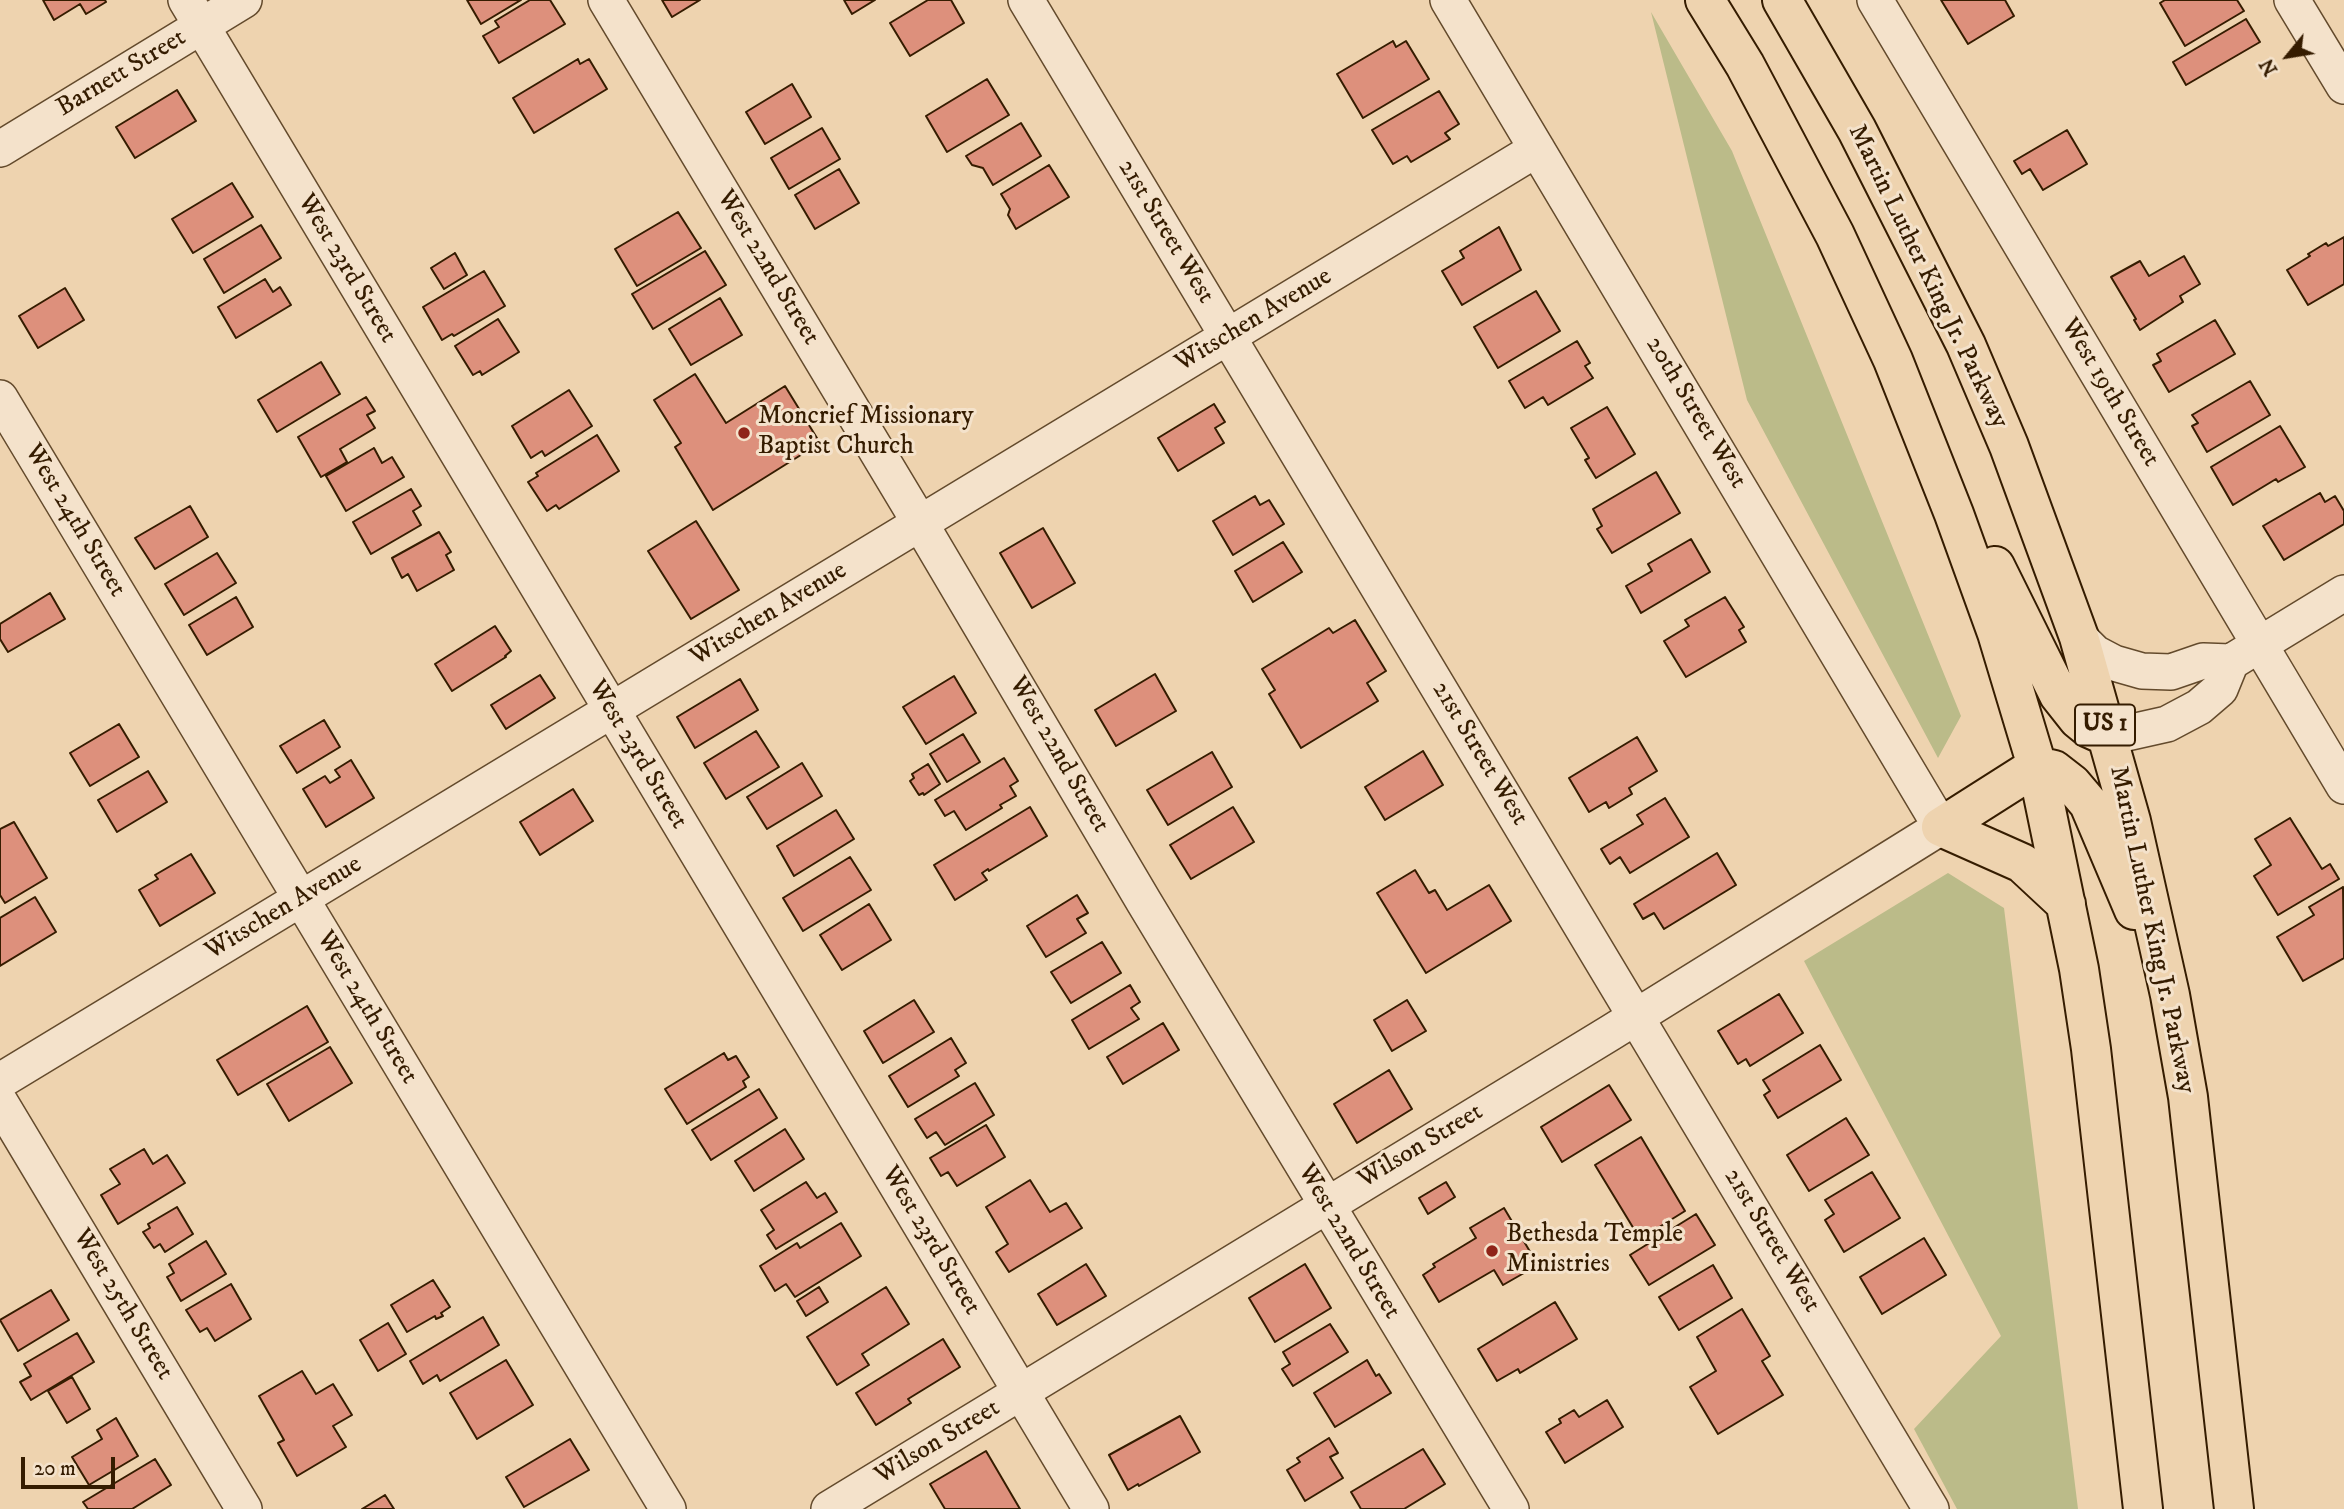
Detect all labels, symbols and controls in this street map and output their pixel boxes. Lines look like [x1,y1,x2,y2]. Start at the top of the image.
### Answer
north arrow [2253,21,2323,91]
street label: Barnett Street [52,23,192,125]
text: N [2256,54,2283,79]
street label: Martin Luther King Jr. Parkway [1840,120,2014,434]
street label: 21st Street West [1110,154,1220,310]
street label: West 22nd Street [709,185,825,351]
street label: West 23rd Street [289,189,403,349]
street label: Witschen Avenue [1170,262,1338,380]
street label: West 19th Street [2053,313,2165,473]
street label: 20th Street West [1637,331,1753,495]
place label: Moncrief Missionary Baptist Church [758,402,974,464]
marker: Moncrief Missionary Baptist Church [736,425,752,441]
street label: West 24th Street [16,439,132,603]
street label: Witschen Avenue [685,556,853,674]
street label: West 22nd Street [1001,671,1115,839]
street label: West 23rd Street [580,675,694,835]
street label: 21st Street West [1424,676,1534,832]
road number: US 1 [2075,704,2135,746]
street label: Martin Luther King Jr. Parkway [2101,763,2201,1097]
street label: Witschen Avenue [200,850,368,968]
street label: West 24th Street [308,926,424,1090]
street label: Wilson Street [1353,1098,1489,1196]
street label: West 22nd Street [1290,1159,1406,1325]
street label: West 23rd Street [873,1161,987,1321]
street label: 21st Street West [1716,1163,1826,1319]
place label: Bethesda Temple Ministries [1506,1220,1683,1282]
street label: West 25th Street [65,1224,179,1386]
marker: Bethesda Temple Ministries [1484,1243,1500,1259]
street label: Wilson Street [870,1394,1006,1492]
scale bar [24,1442,119,1486]
text: 20 m [34,1456,76,1482]

